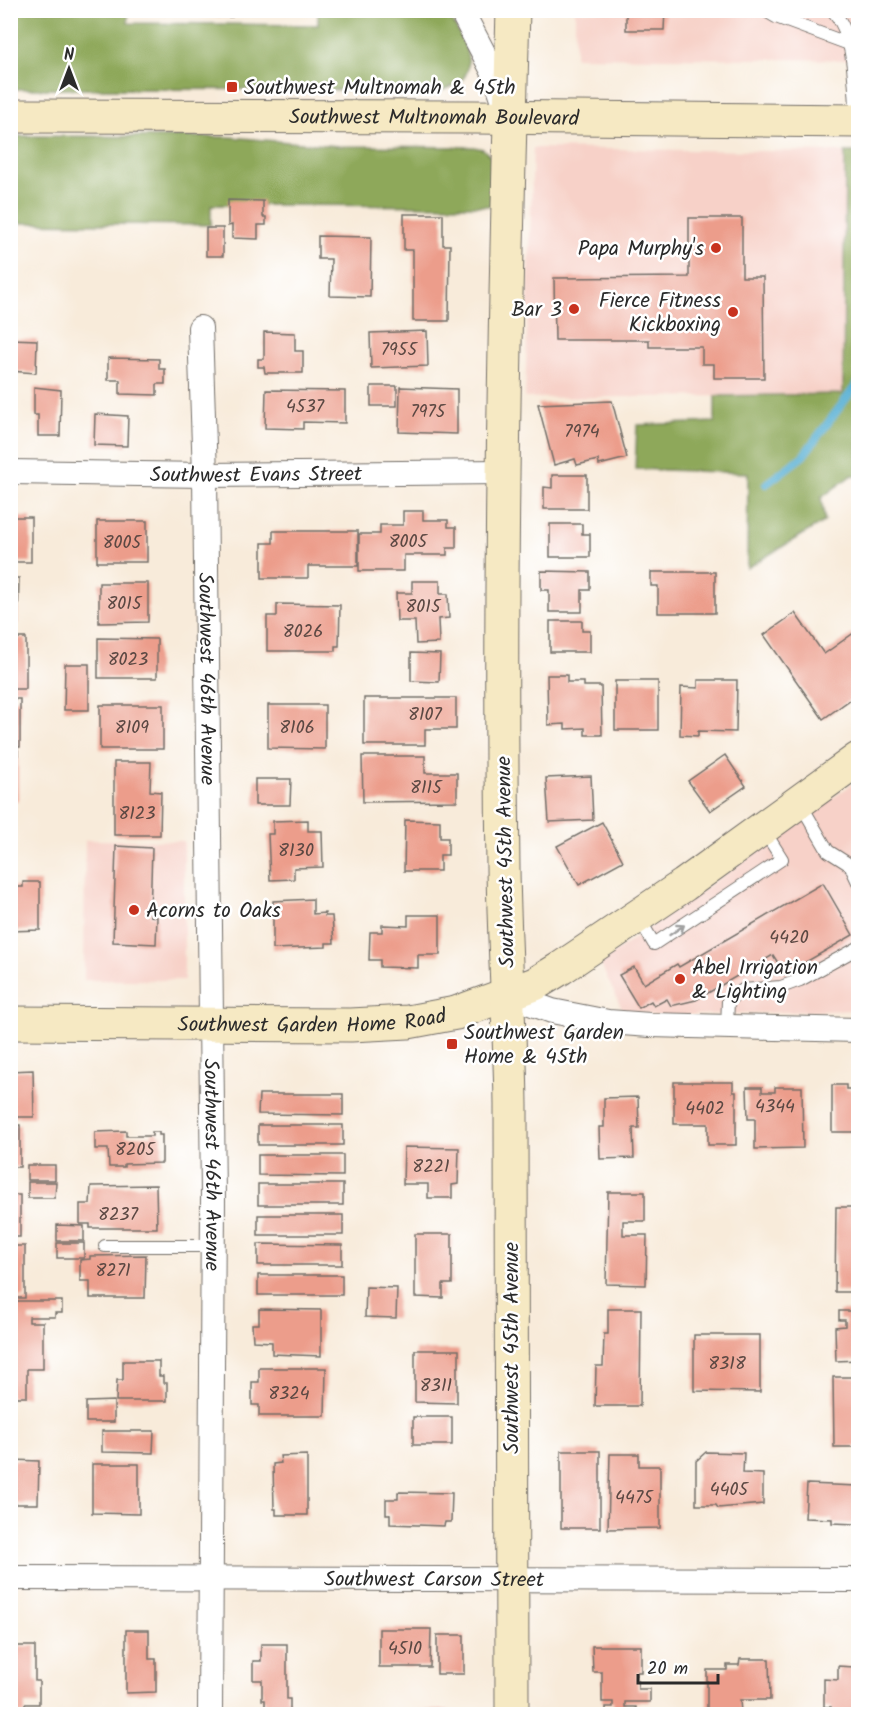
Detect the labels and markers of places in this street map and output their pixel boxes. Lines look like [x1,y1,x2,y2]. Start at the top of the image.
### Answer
place label: Southwest Multnomah & 45th [244,72,516,105]
marker: Southwest Multnomah & 45th [225,80,239,94]
place label: Papa Murphy's [578,233,704,266]
marker: Papa Murphy's [709,241,723,255]
place label: Fierce Fitness Kickboxing [599,285,721,342]
place label: Bar 3 [511,294,562,327]
marker: Bar 3 [567,302,581,316]
marker: Fierce Fitness Kickboxing [726,305,740,319]
place label: Acorns to Oaks [146,895,281,928]
marker: Acorns to Oaks [127,903,141,917]
place label: Abel Irrigation & Lighting [692,952,818,1009]
marker: Abel Irrigation & Lighting [673,972,687,986]
place label: Southwest Garden Home & 45th [464,1017,624,1074]
marker: Southwest Garden Home & 45th [445,1037,459,1051]

